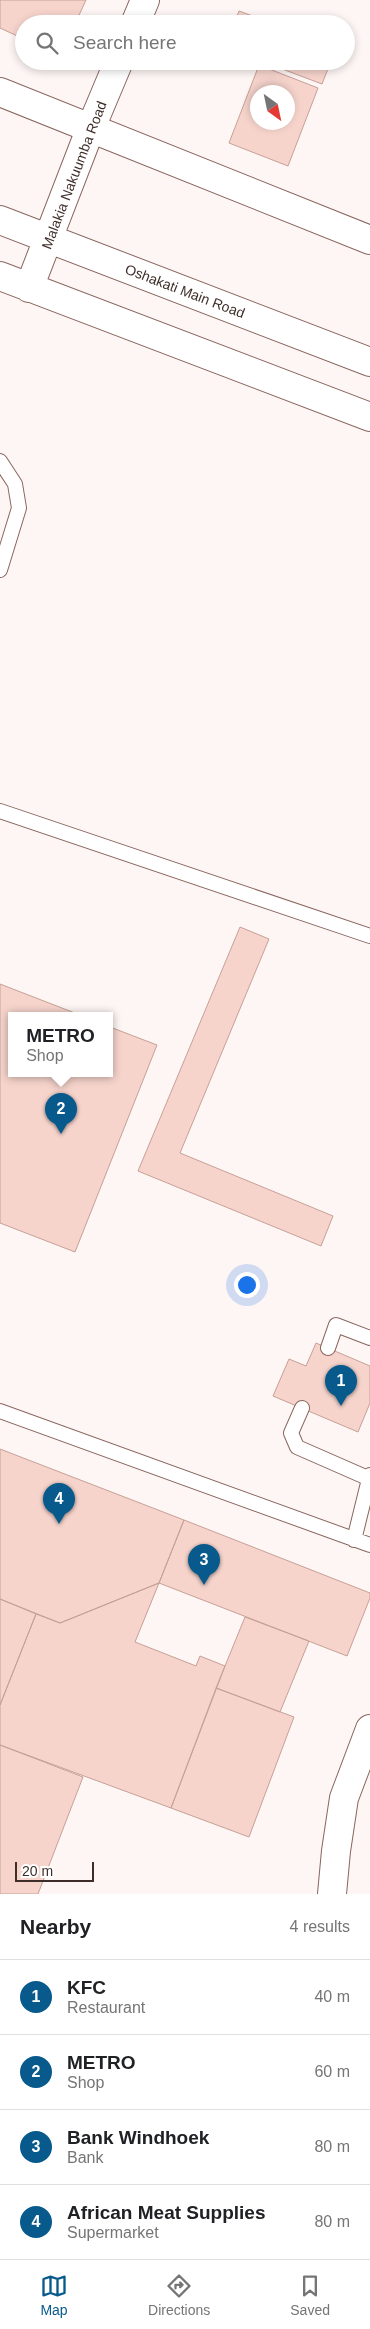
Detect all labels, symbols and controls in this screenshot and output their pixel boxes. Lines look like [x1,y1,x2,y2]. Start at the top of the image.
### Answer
search box [15,15,355,70]
icon: search [33,29,61,57]
text: Search here [73,32,177,53]
north arrow [250,85,295,130]
street label: Malakia Nakuumba Road [38,99,110,251]
street label: Oshakati Main Road [123,261,247,321]
popup [8,1012,113,1077]
text: METRO [26,1025,95,1046]
text: Shop [26,1047,64,1064]
pin: 2 [45,1093,77,1134]
your location [234,1272,260,1298]
pin: 1 [325,1365,357,1406]
pin: 4 [43,1483,75,1524]
pin: 3 [188,1544,220,1585]
scale bar [15,1859,94,1882]
text: 20 m [22,1863,53,1879]
text: Nearby [20,1915,91,1938]
text: 4 results [290,1918,350,1935]
text: KFC [67,1977,106,1998]
text: 1 [32,1988,40,2005]
text: 40 m [314,1988,350,2005]
text: Restaurant [67,1999,145,2016]
text: METRO [67,2052,136,2073]
text: 2 [32,2063,40,2080]
text: 60 m [314,2063,350,2080]
text: Shop [67,2074,104,2091]
text: Bank Windhoek [67,2127,209,2148]
text: 3 [32,2138,40,2155]
text: 80 m [314,2138,350,2155]
text: Bank [67,2149,103,2166]
text: African Meat Supplies [67,2202,266,2223]
text: 4 [32,2213,40,2230]
text: 80 m [314,2213,350,2230]
text: Supermarket [67,2224,159,2241]
tab: Map [40,2272,68,2318]
tab: Directions [148,2272,210,2318]
tab: Saved [290,2272,330,2318]

